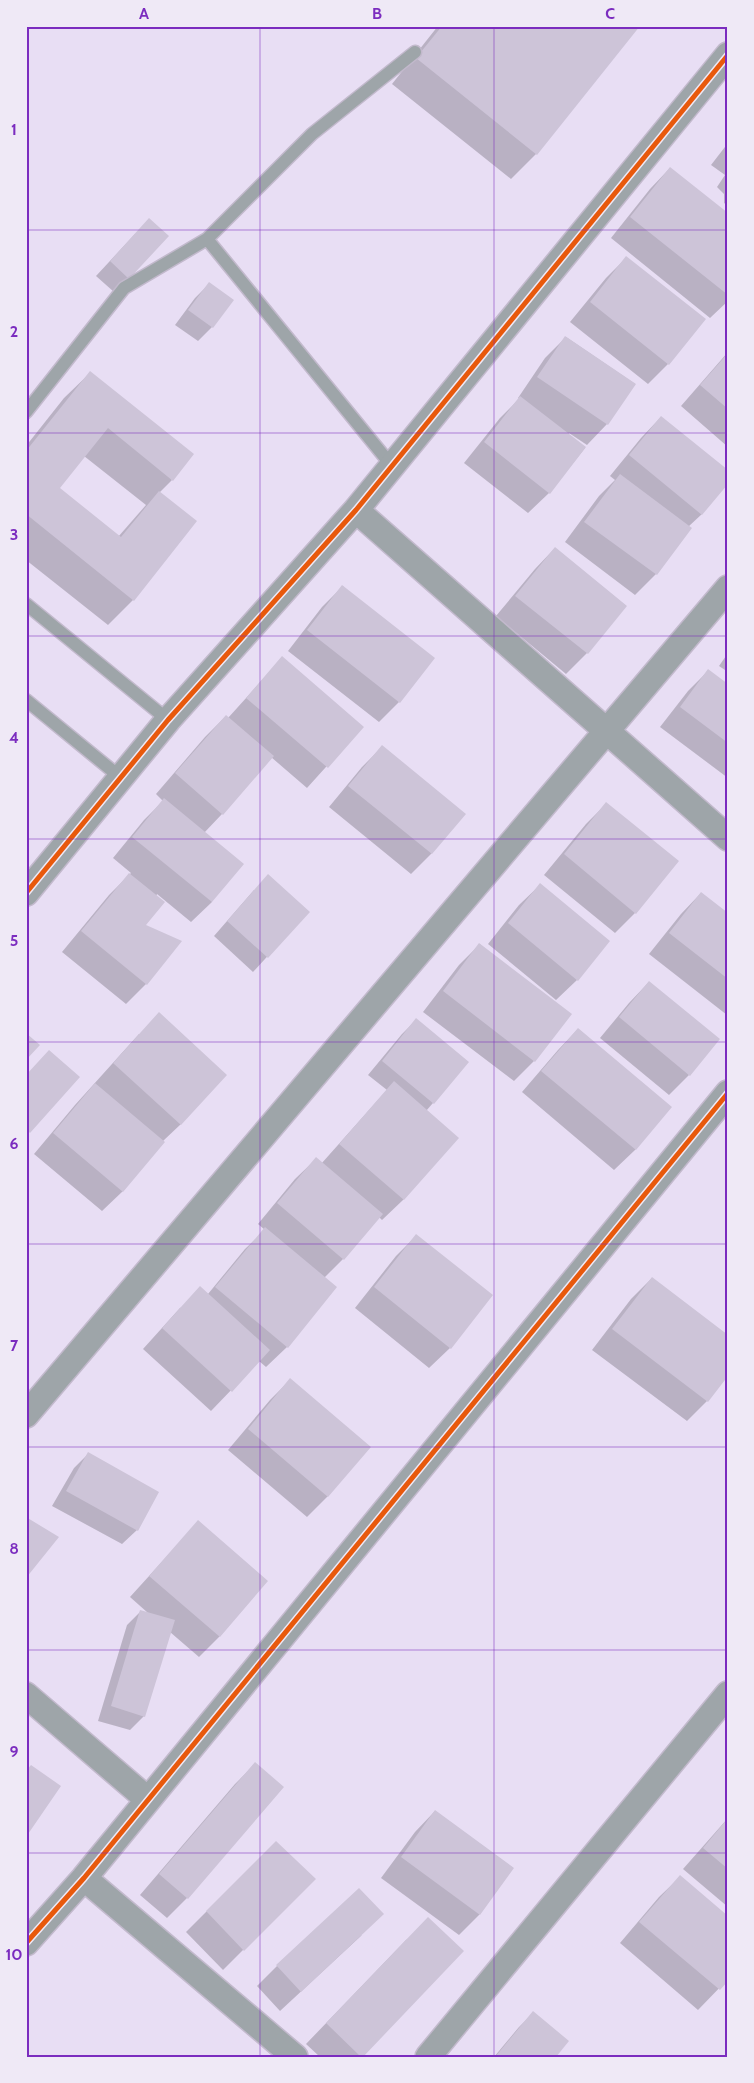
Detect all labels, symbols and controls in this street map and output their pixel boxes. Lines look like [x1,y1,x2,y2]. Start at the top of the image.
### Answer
text: A [139,4,149,23]
text: B [372,4,382,23]
text: C [605,4,615,23]
text: 1 [11,120,17,139]
text: 2 [10,322,18,341]
text: 3 [10,525,18,544]
text: 4 [9,728,19,747]
text: 5 [10,931,18,950]
text: 6 [10,1134,19,1153]
text: 7 [10,1336,19,1355]
text: 8 [9,1539,19,1558]
text: 9 [10,1742,19,1761]
text: 10 [5,1945,23,1964]

